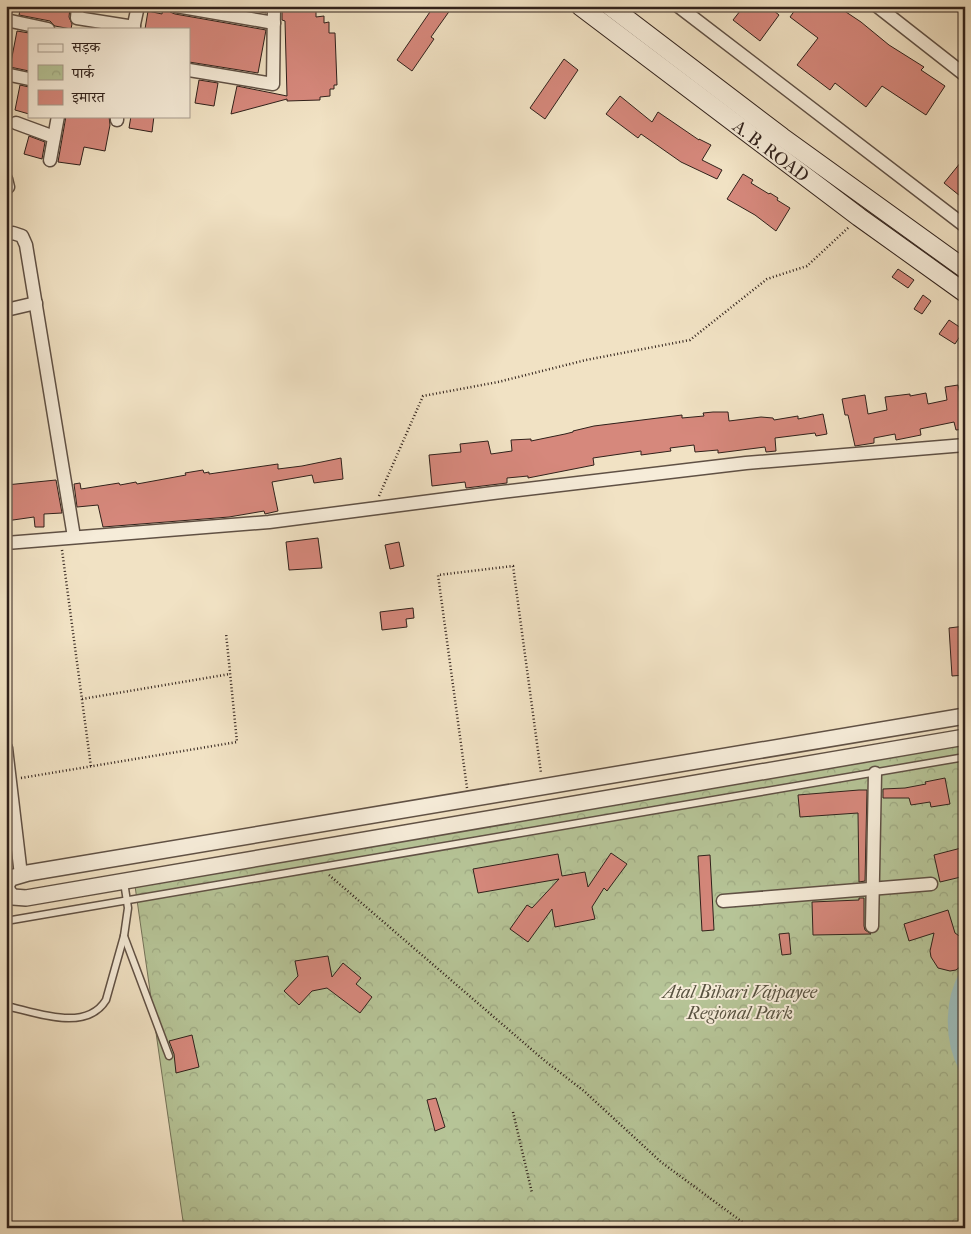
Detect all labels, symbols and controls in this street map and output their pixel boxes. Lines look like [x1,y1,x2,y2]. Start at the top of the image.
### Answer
legend [28,28,190,118]
text: सड़क [71,38,101,56]
text: पार्क [71,64,95,82]
text: इमारत [71,88,106,106]
street label: A. B. ROAD [728,115,813,187]
park label: Atal Bihari Vajpayee Regional Park [661,982,818,1024]

